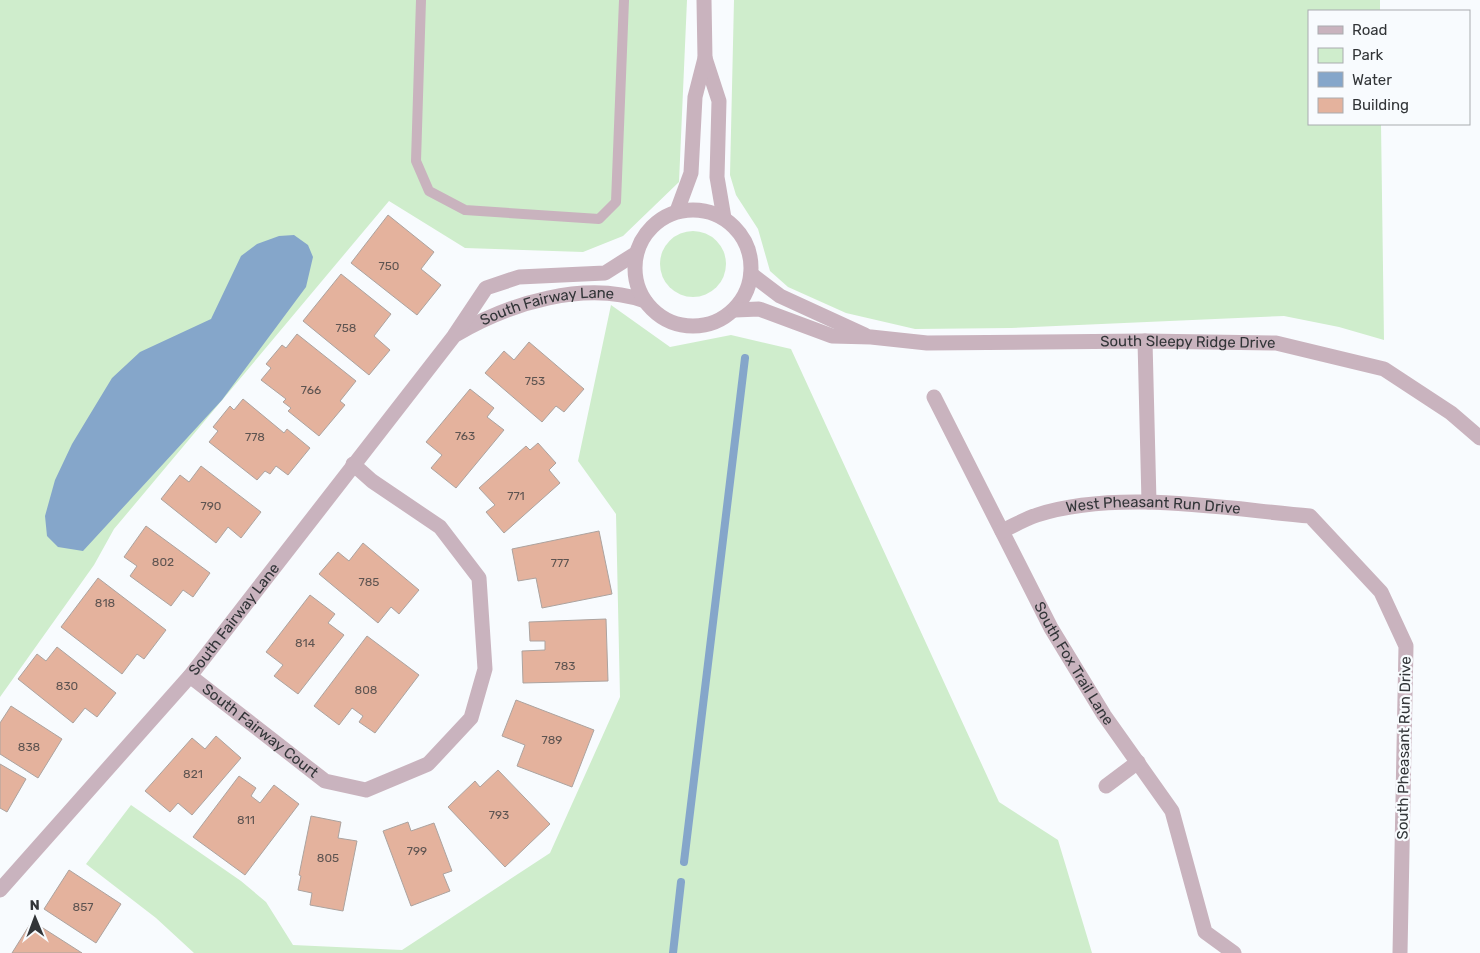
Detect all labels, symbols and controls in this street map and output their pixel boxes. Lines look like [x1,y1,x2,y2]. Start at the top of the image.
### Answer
legend [1308,10,1470,125]
text: Road [1352,21,1388,39]
text: Park [1352,46,1383,64]
text: Water [1352,71,1392,89]
text: Building [1352,96,1409,114]
house number: 750 [379,259,399,273]
street label: South Fairway Lane [477,284,615,329]
house number: 758 [336,321,356,335]
street label: South Sleepy Ridge Drive [1100,332,1276,352]
house number: 753 [525,374,545,388]
house number: 766 [301,383,321,397]
house number: 763 [455,429,475,443]
house number: 778 [245,430,265,444]
house number: 771 [507,489,525,503]
street label: West Pheasant Run Drive [1065,493,1242,518]
house number: 790 [201,499,221,513]
house number: 802 [152,555,174,569]
house number: 777 [551,556,569,570]
street label: South Fairway Lane [185,559,283,679]
house number: 785 [359,575,379,589]
house number: 818 [95,596,115,610]
street label: South Fox Trail Lane [1030,599,1117,729]
house number: 814 [295,636,316,650]
street label: South Pheasant Run Drive [1393,656,1415,840]
house number: 783 [554,659,576,673]
house number: 830 [56,679,78,693]
street label: South Fairway Court [199,680,322,782]
house number: 808 [355,683,377,697]
house number: 789 [542,733,562,747]
house number: 838 [18,740,40,754]
house number: 821 [183,767,203,781]
house number: 793 [489,808,509,822]
house number: 811 [237,813,255,827]
house number: 799 [407,844,427,858]
house number: 805 [317,851,339,865]
north arrow [10,893,60,943]
text: N [30,897,40,914]
house number: 857 [73,900,93,914]

